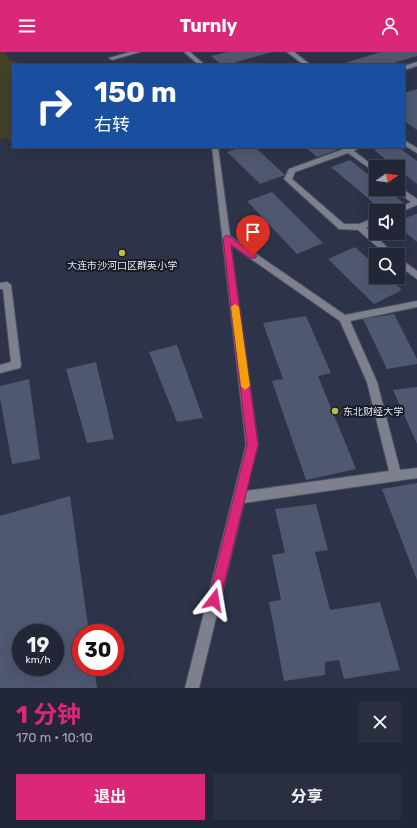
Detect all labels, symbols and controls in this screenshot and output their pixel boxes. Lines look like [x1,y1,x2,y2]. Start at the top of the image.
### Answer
icon: menu [16,15,38,37]
text: Turnly [180,15,237,37]
icon: person [379,15,401,37]
text: 150 m [94,76,177,109]
icon: right [28,80,80,132]
text: 右转 [94,114,130,136]
north arrow [369,160,405,196]
map controls [369,160,405,284]
button: sound [369,204,405,240]
pin [236,215,270,256]
icon: arrive [242,221,264,243]
marker: 大连市沙河口区群英小学 [117,248,127,258]
button: search [369,248,405,284]
place label: 大连市沙河口区群英小学 [67,260,177,272]
marker: 东北财经大学 [330,406,340,416]
place label: 东北财经大学 [343,406,403,418]
position arrow [193,579,235,621]
speed limit sign: 30 [72,624,124,676]
text: 19 [27,633,49,657]
text: km/h [26,654,50,666]
text: 1 分钟 [16,701,81,729]
button: close [359,701,401,743]
text: 170 m · 10:10 [16,730,93,745]
button: 退出 [16,774,205,820]
button: 分享 [213,774,401,820]

